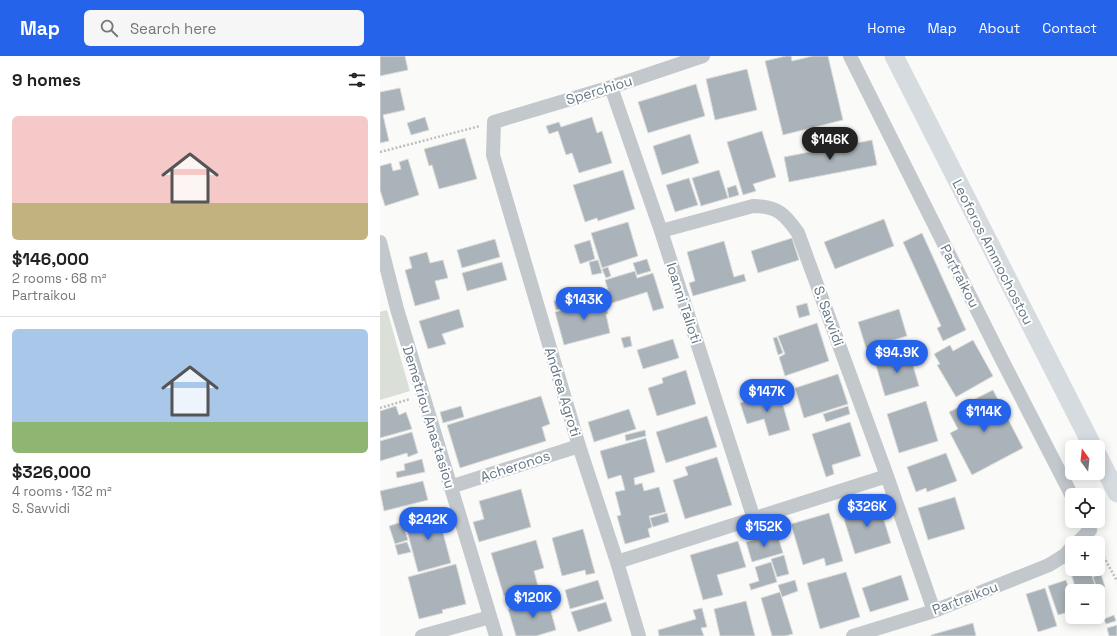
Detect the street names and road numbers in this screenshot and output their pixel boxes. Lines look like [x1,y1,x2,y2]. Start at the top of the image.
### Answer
street label: Sperchiou [564,71,634,109]
street label: Leoforos Ammochostou [948,176,1038,328]
street label: Partraikou [936,241,984,311]
street label: Ioanni Talioti [662,260,706,346]
street label: S. Savvidi [810,284,848,348]
street label: Demetriou Anastasiou [399,343,459,491]
street label: Andrea Agroti [541,345,585,439]
street label: Acheronos [478,446,552,486]
street label: Partraikou [930,577,1000,619]

